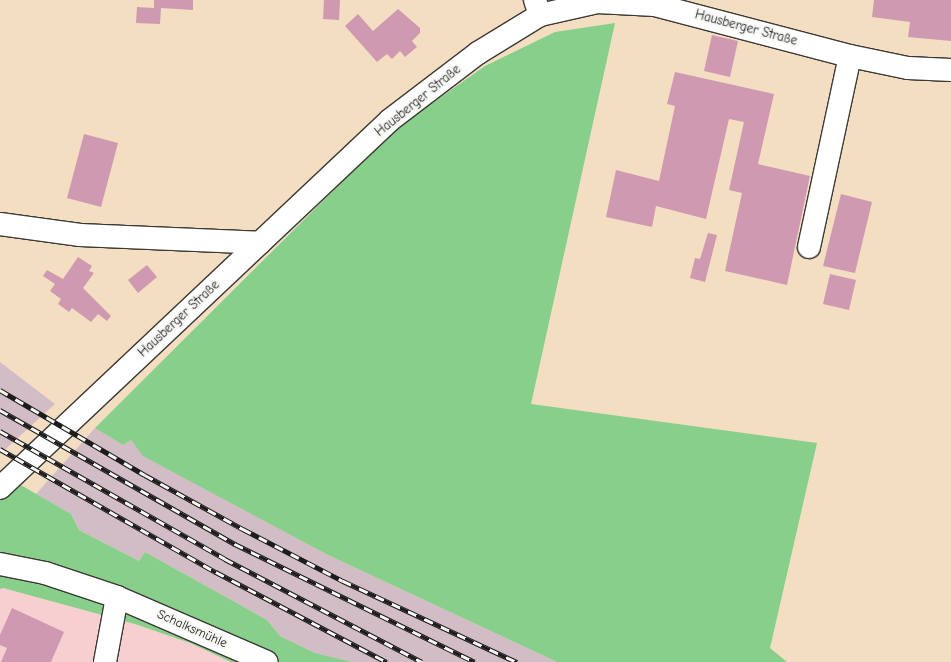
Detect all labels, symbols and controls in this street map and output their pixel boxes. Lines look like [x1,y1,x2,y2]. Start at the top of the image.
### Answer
street label: Hausberger Straße [693,7,799,49]
street label: Hausberger Straße [372,62,464,140]
street label: Hausberger Straße [135,277,223,361]
street label: Schalksmühle [154,607,230,651]

